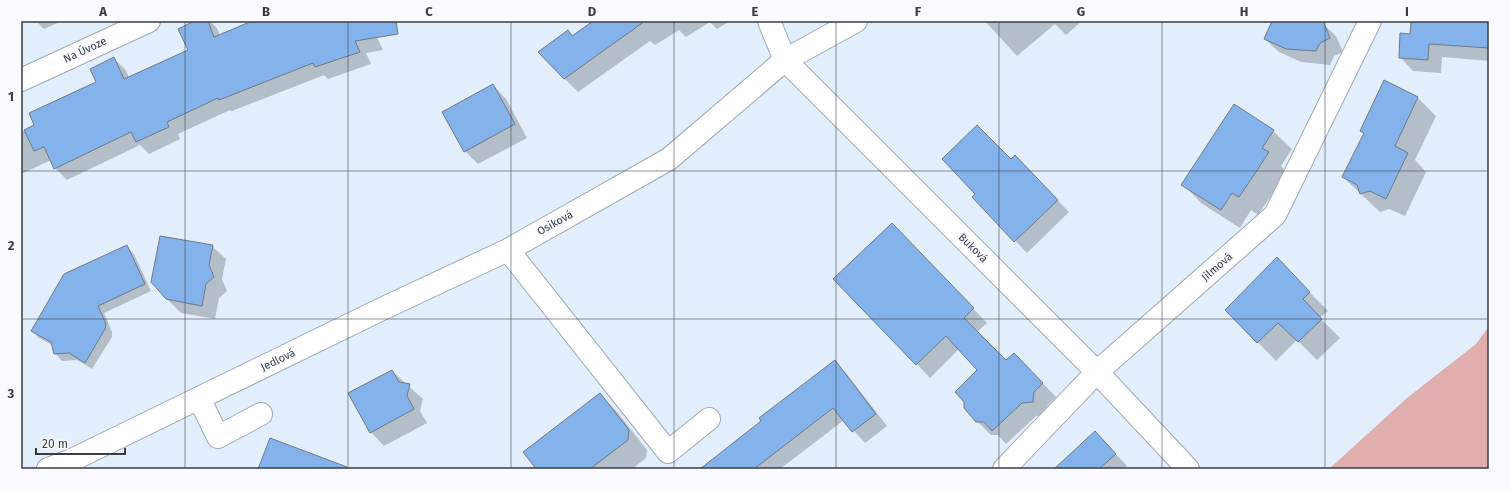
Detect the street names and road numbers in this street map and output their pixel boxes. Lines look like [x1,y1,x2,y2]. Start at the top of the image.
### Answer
street label: Na Úvoze [61,33,109,66]
street label: Osiková [535,208,575,238]
street label: Buková [956,231,990,265]
street label: Jilmová [1199,250,1235,284]
street label: Jedlová [259,346,297,374]

